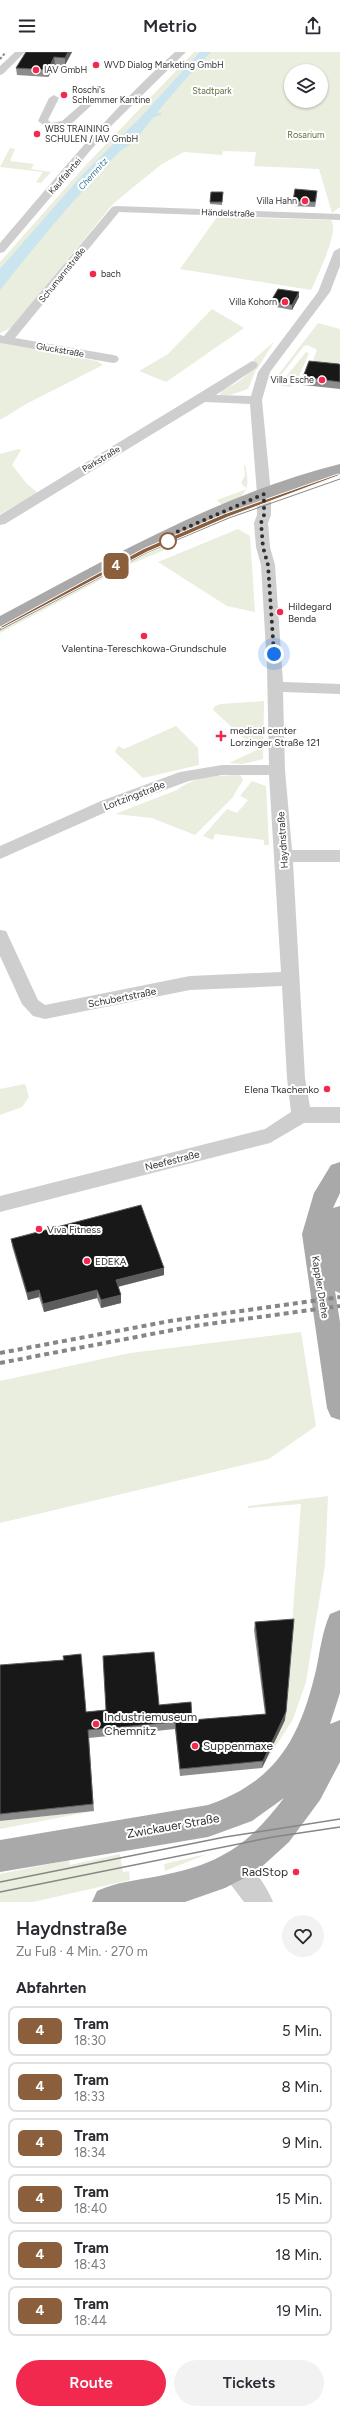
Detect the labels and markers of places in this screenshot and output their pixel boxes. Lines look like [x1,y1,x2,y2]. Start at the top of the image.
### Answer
place label: WVD Dialog Marketing GmbH [104,59,224,70]
marker: WVD Dialog Marketing GmbH [91,60,101,70]
place label: IAV GmbH [44,64,87,75]
marker: IAV GmbH [31,65,41,75]
place label: Roschi's Schlemmer Kantine [72,84,150,105]
marker: Roschi's Schlemmer Kantine [59,90,69,100]
place label: WBS TRAINING SCHULEN / IAV GmbH [45,123,138,144]
marker: WBS TRAINING SCHULEN / IAV GmbH [32,129,42,139]
place label: Villa Hahn [257,195,297,206]
marker: Villa Hahn [300,196,310,206]
place label: bach [101,268,121,279]
marker: bach [88,269,98,279]
place label: Villa Kohorn [229,296,277,307]
marker: Villa Kohorn [280,297,290,307]
place label: Villa Esche [271,374,314,385]
marker: Villa Esche [317,375,327,385]
unlabelled marker [159,532,177,550]
place label: Hildegard Benda [288,600,332,625]
marker: Hildegard Benda [275,607,285,617]
marker: Valentina-Tereschkowa-Grundschule [139,631,149,641]
place label: Valentina-Tereschkowa-Grundschule [62,642,227,655]
place label: medical center Lorzinger Straße 121 [230,724,320,749]
marker: medical center Lorzinger Straße 121 [215,730,227,742]
place label: Elena Tkachenko [244,1083,319,1096]
marker: Elena Tkachenko [322,1084,332,1094]
place label: Viva Fitness [47,1223,101,1236]
marker: Viva Fitness [34,1224,44,1234]
place label: EDEKA [95,1255,127,1268]
marker: EDEKA [82,1256,92,1266]
place label: Industriemuseum Chemnitz [104,1710,197,1738]
marker: Industriemuseum Chemnitz [91,1719,101,1729]
place label: Suppenmaxe [203,1739,273,1753]
marker: Suppenmaxe [190,1741,200,1751]
place label: RadStop [241,1865,288,1879]
marker: RadStop [291,1867,301,1877]

